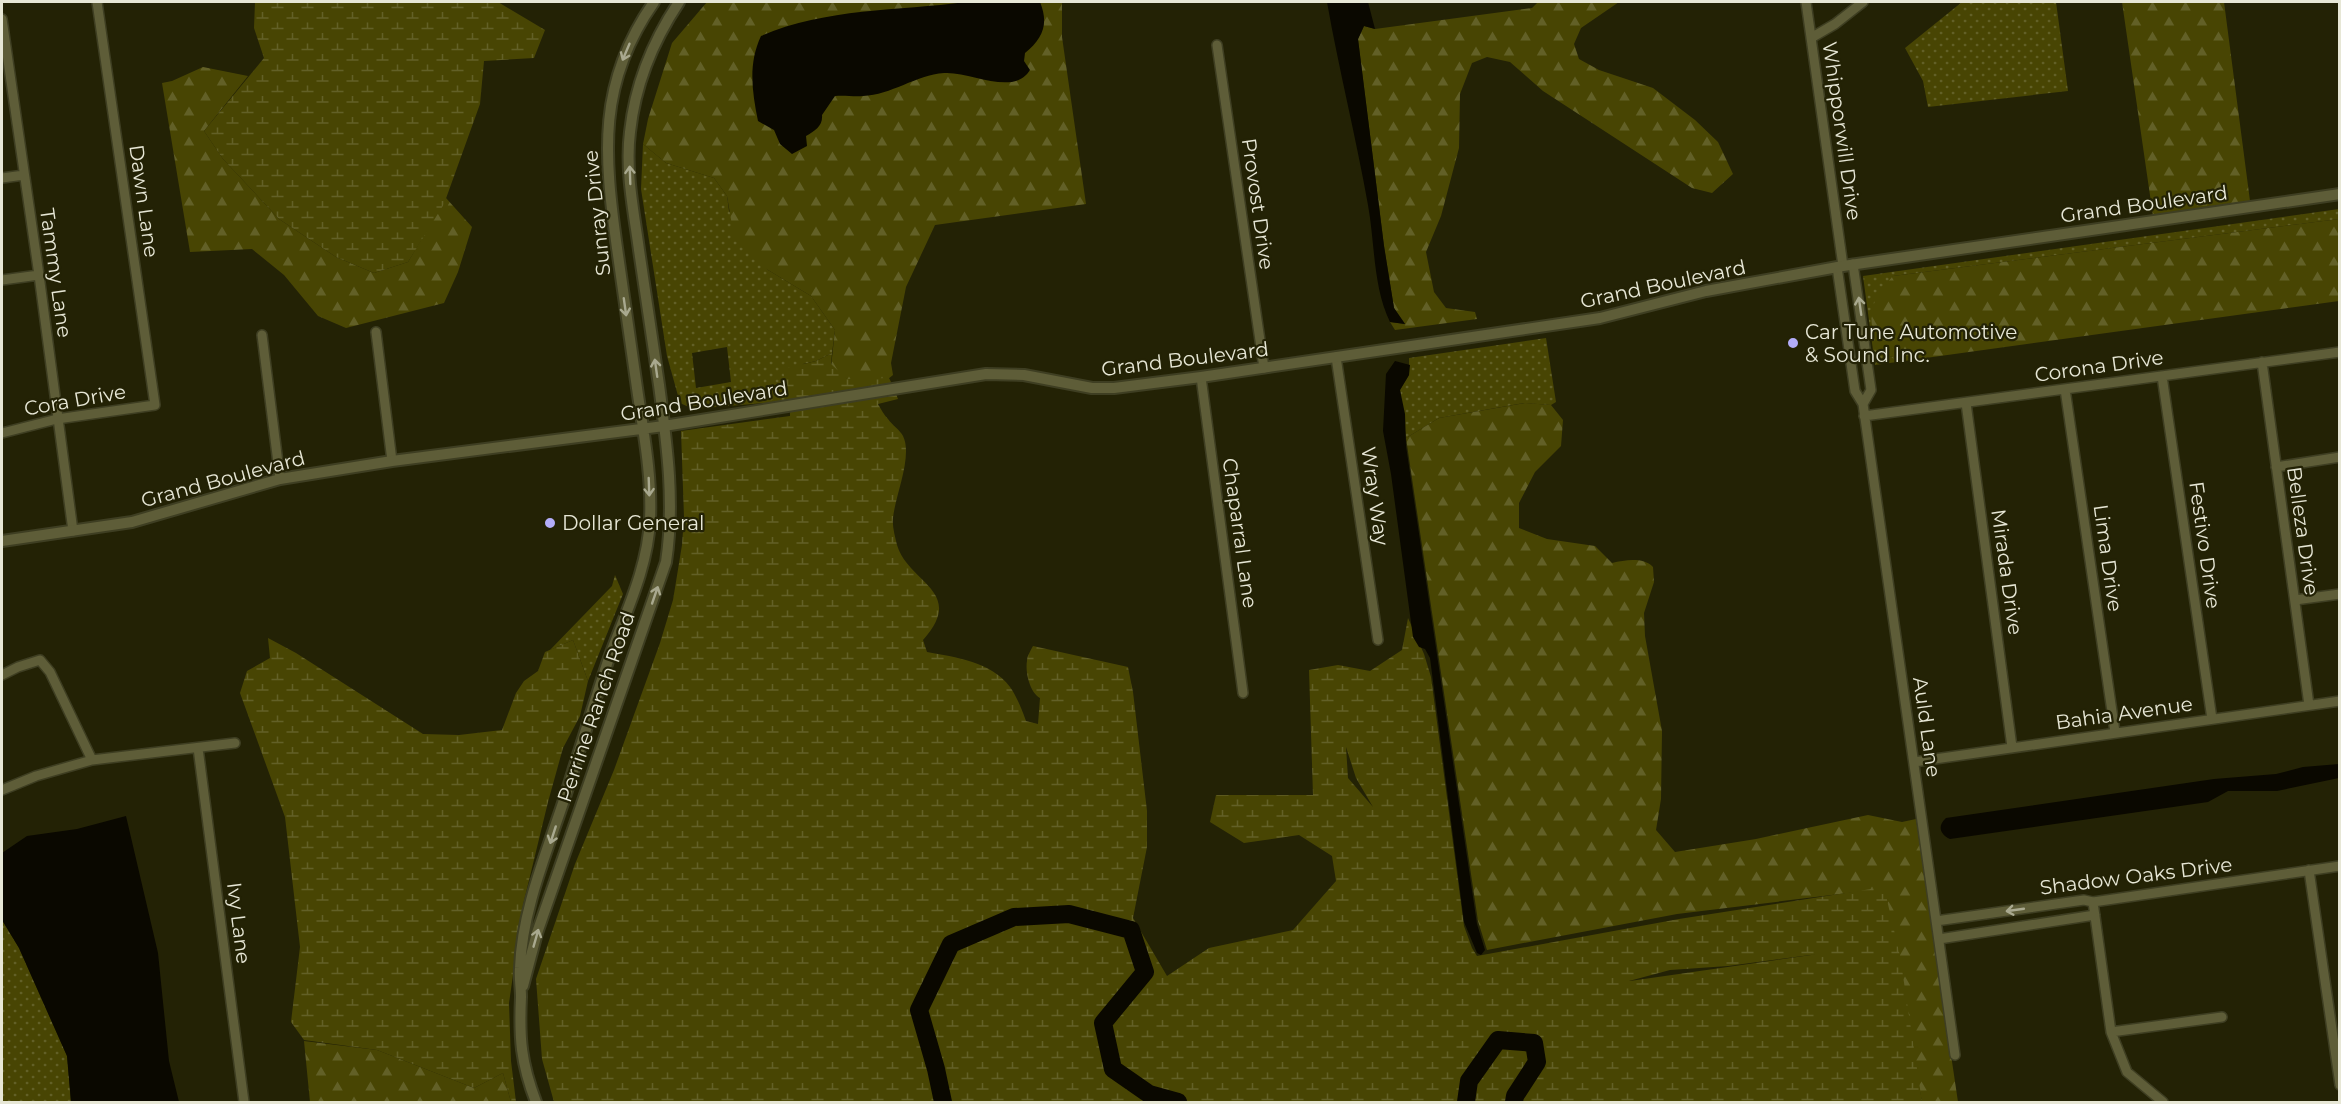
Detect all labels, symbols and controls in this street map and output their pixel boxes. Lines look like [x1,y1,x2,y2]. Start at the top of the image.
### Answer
street label: Whipporwill Drive [1818,40,1866,222]
one-way arrow [620,43,631,61]
street label: Provost Drive [1237,137,1279,271]
street label: Dawn Lane [124,143,164,259]
street label: Sunray Drive [578,149,616,277]
one-way arrow [624,165,635,185]
street label: Grand Boulevard [2059,180,2229,228]
street label: Tammy Lane [35,207,77,339]
street label: Grand Boulevard [1578,255,1748,313]
one-way arrow [620,296,631,316]
one-way arrow [1854,297,1865,317]
place label: Car Tune Automotive & Sound Inc. [1805,320,2017,367]
marker: Car Tune Automotive & Sound Inc. [1786,336,1800,350]
street label: Grand Boulevard [1100,337,1270,381]
street label: Corona Drive [2033,345,2165,387]
one-way arrow [651,358,662,378]
street label: Grand Boulevard [619,376,789,426]
street label: Cora Drive [22,379,128,421]
street label: Wray Way [1356,445,1394,547]
street label: Grand Boulevard [138,446,308,512]
street label: Chaparral Lane [1218,456,1262,610]
street label: Belleza Drive [2282,465,2324,597]
one-way arrow [644,476,655,496]
street label: Festivo Drive [2184,480,2226,610]
street label: Lima Drive [2089,503,2127,613]
street label: Mirada Drive [1986,508,2028,636]
place label: Dollar General [562,511,704,535]
marker: Dollar General [543,516,557,530]
one-way arrow [650,586,661,605]
street label: Perrine Ranch Road [552,609,640,805]
street label: Auld Lane [1908,675,1946,779]
street label: Bahia Avenue [2054,691,2194,735]
one-way arrow [546,825,557,844]
street label: Shadow Oaks Drive [2038,852,2234,900]
street label: Ivy Lane [222,881,256,965]
one-way arrow [2005,904,2025,915]
one-way arrow [531,929,542,948]

